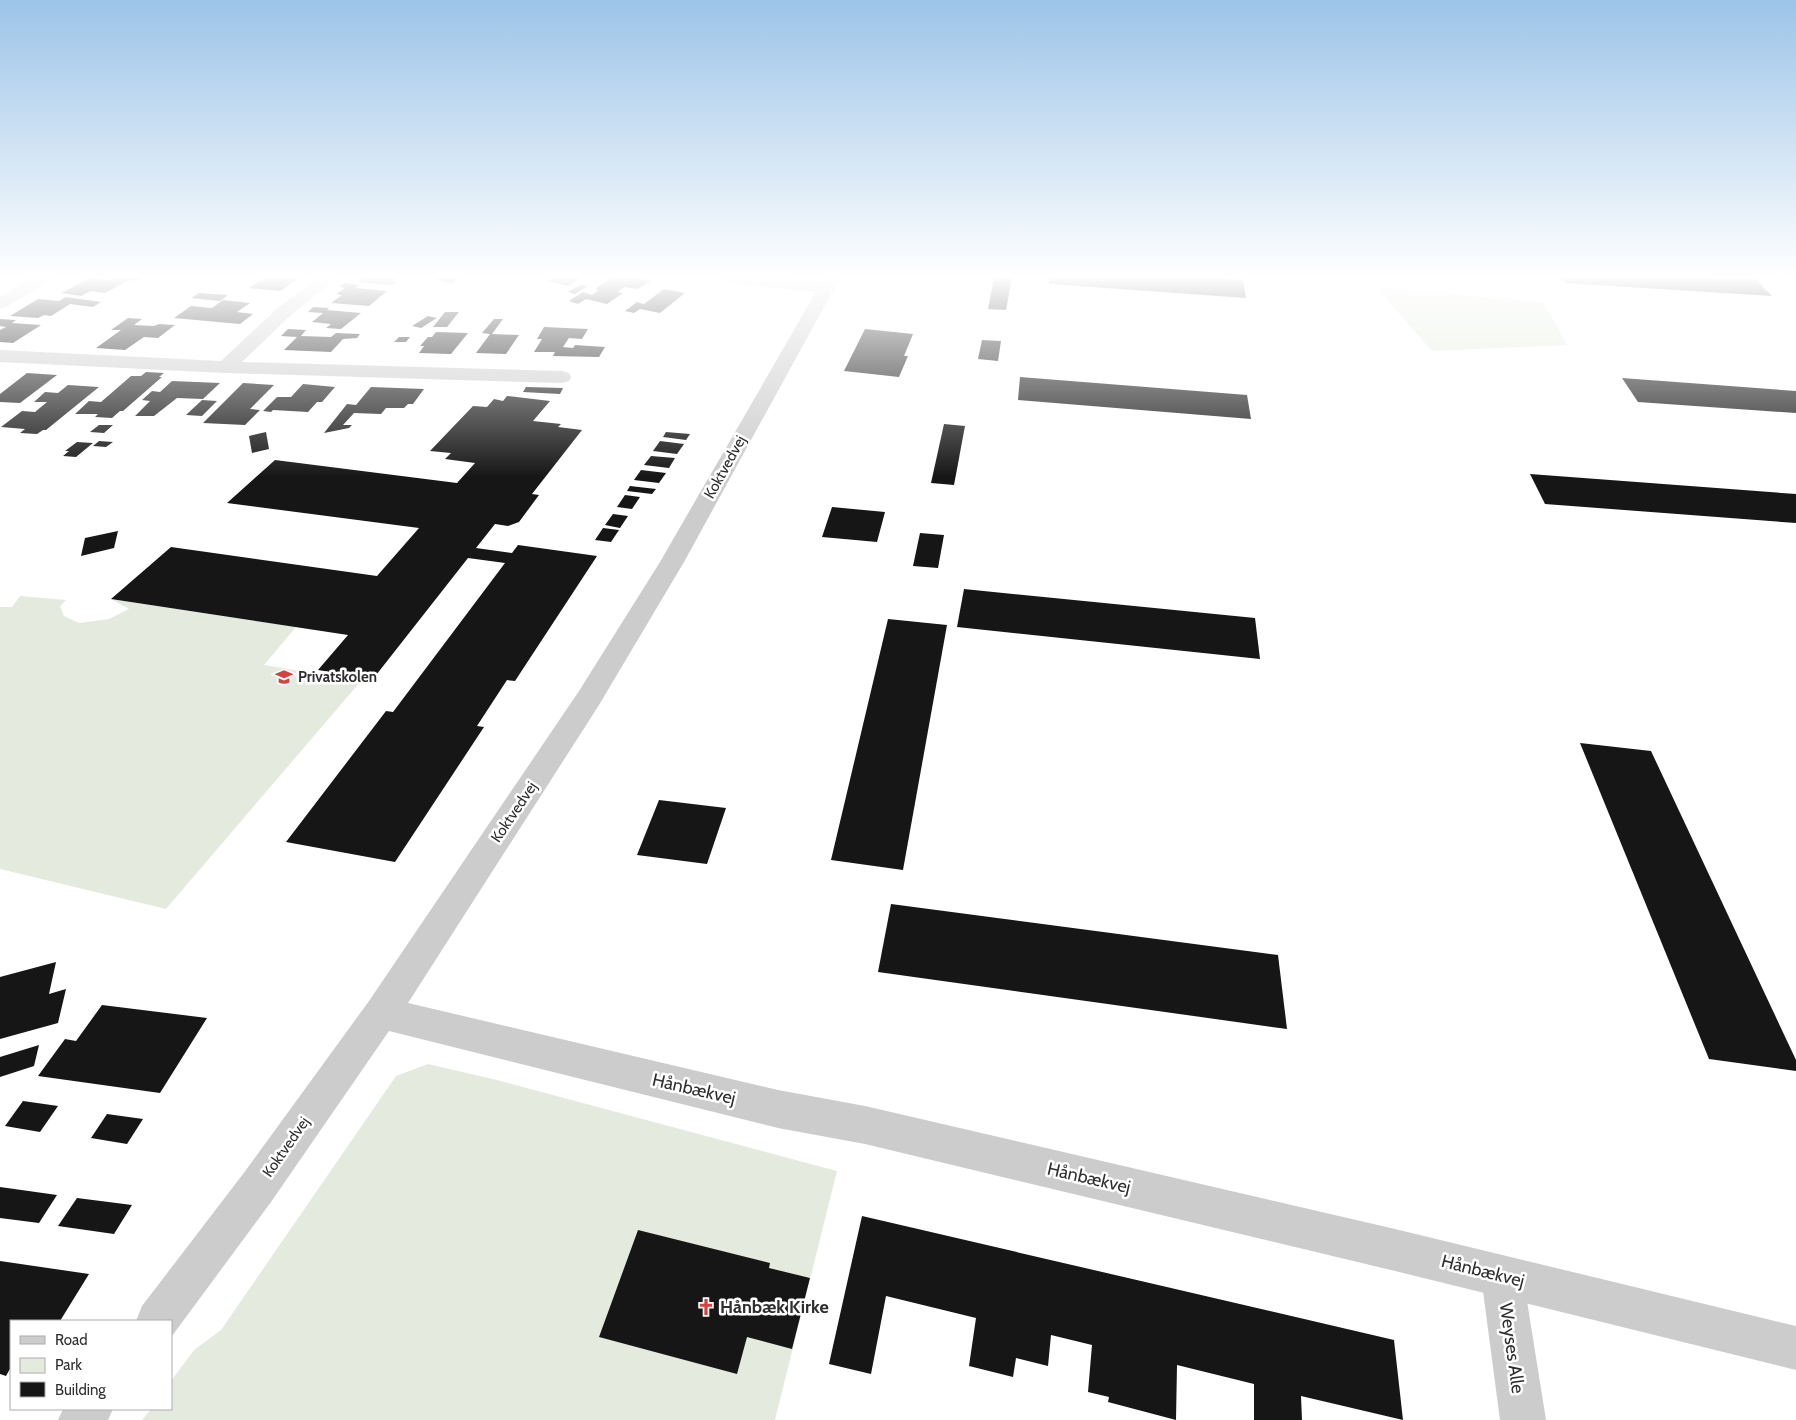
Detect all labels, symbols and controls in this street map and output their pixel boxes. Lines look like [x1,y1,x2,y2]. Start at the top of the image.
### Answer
street label: Koktvedvej [700,432,750,502]
school or university icon: Privatskolen [274,667,294,687]
place label: Privatskolen [298,668,377,686]
street label: Koktvedvej [487,778,541,846]
street label: Hånbækvej [650,1069,738,1109]
street label: Koktvedvej [259,1113,313,1181]
street label: Hånbækvej [1045,1158,1133,1198]
street label: Hånbækvej [1439,1250,1527,1292]
place label: Hånbæk Kirke [720,1296,829,1318]
church icon: Hånbæk Kirke [696,1297,716,1317]
street label: Weyses Alle [1495,1301,1529,1395]
legend [10,1320,172,1410]
text: Road [55,1331,88,1349]
text: Park [55,1356,82,1374]
text: Building [55,1381,106,1399]

